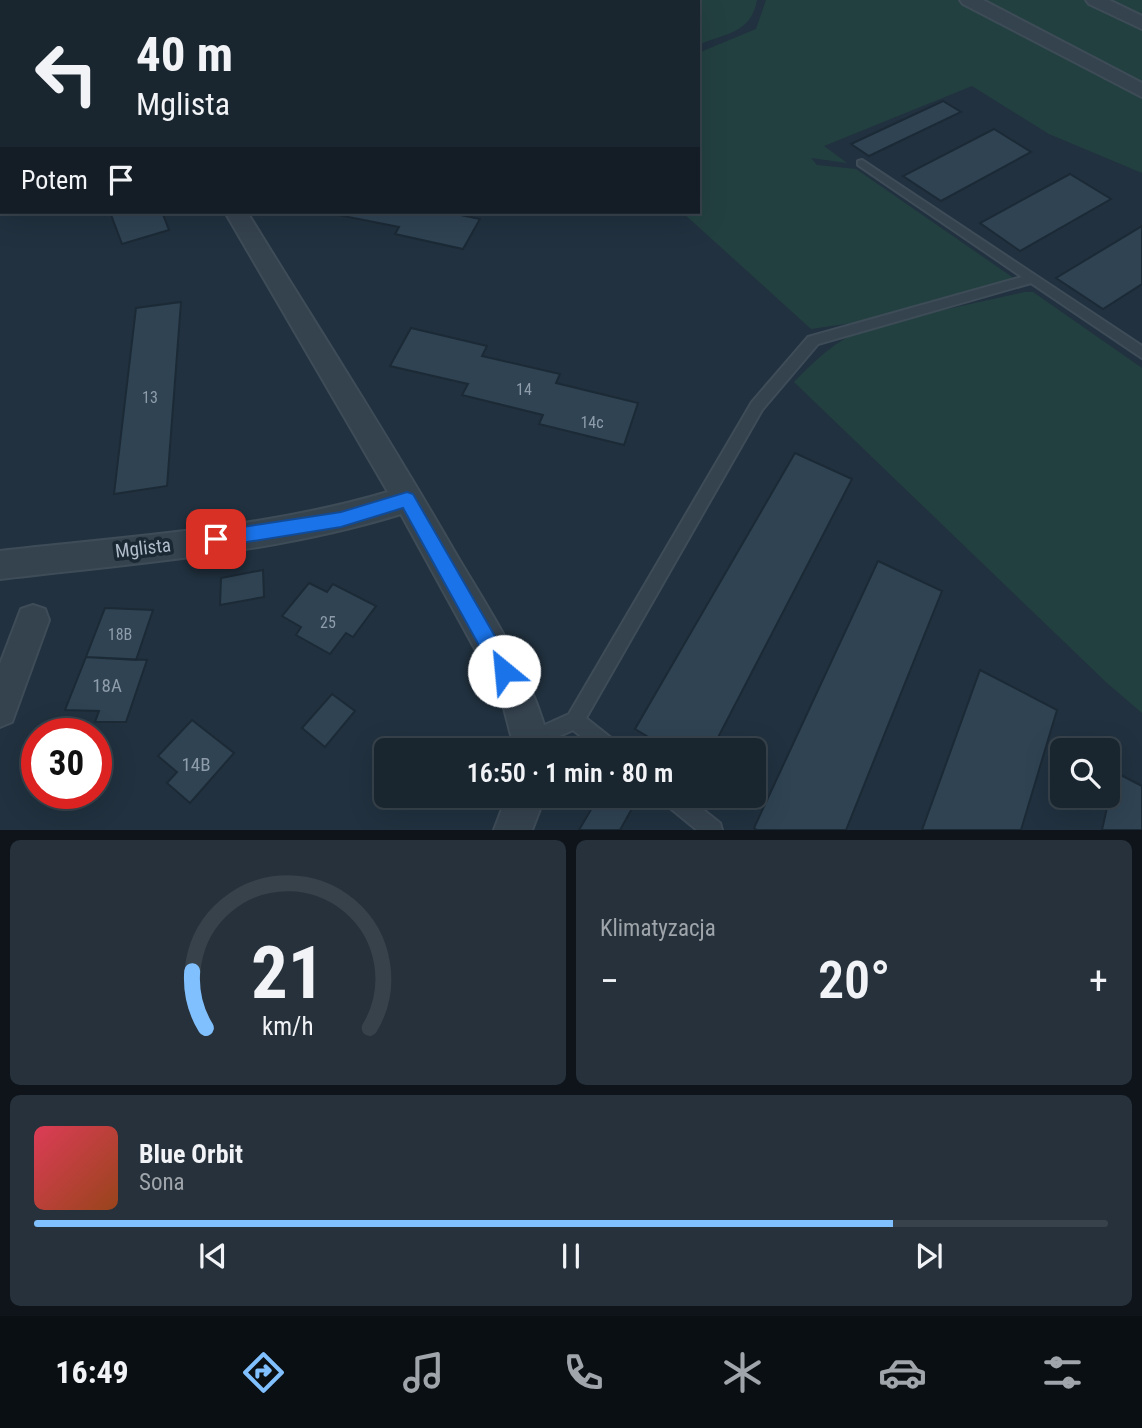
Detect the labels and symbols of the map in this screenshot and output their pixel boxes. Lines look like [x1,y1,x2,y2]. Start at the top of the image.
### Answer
house number: 14 [516,380,532,399]
house number: 13 [142,388,158,407]
house number: 14c [580,413,604,432]
pin [186,509,246,569]
street label: Mglista [114,533,172,563]
house number: 25 [320,613,336,632]
house number: 18B [108,625,132,644]
position arrow [467,634,541,708]
house number: 18A [92,674,122,697]
speed limit sign: 30 [21,718,112,809]
house number: 14B [181,753,211,776]

